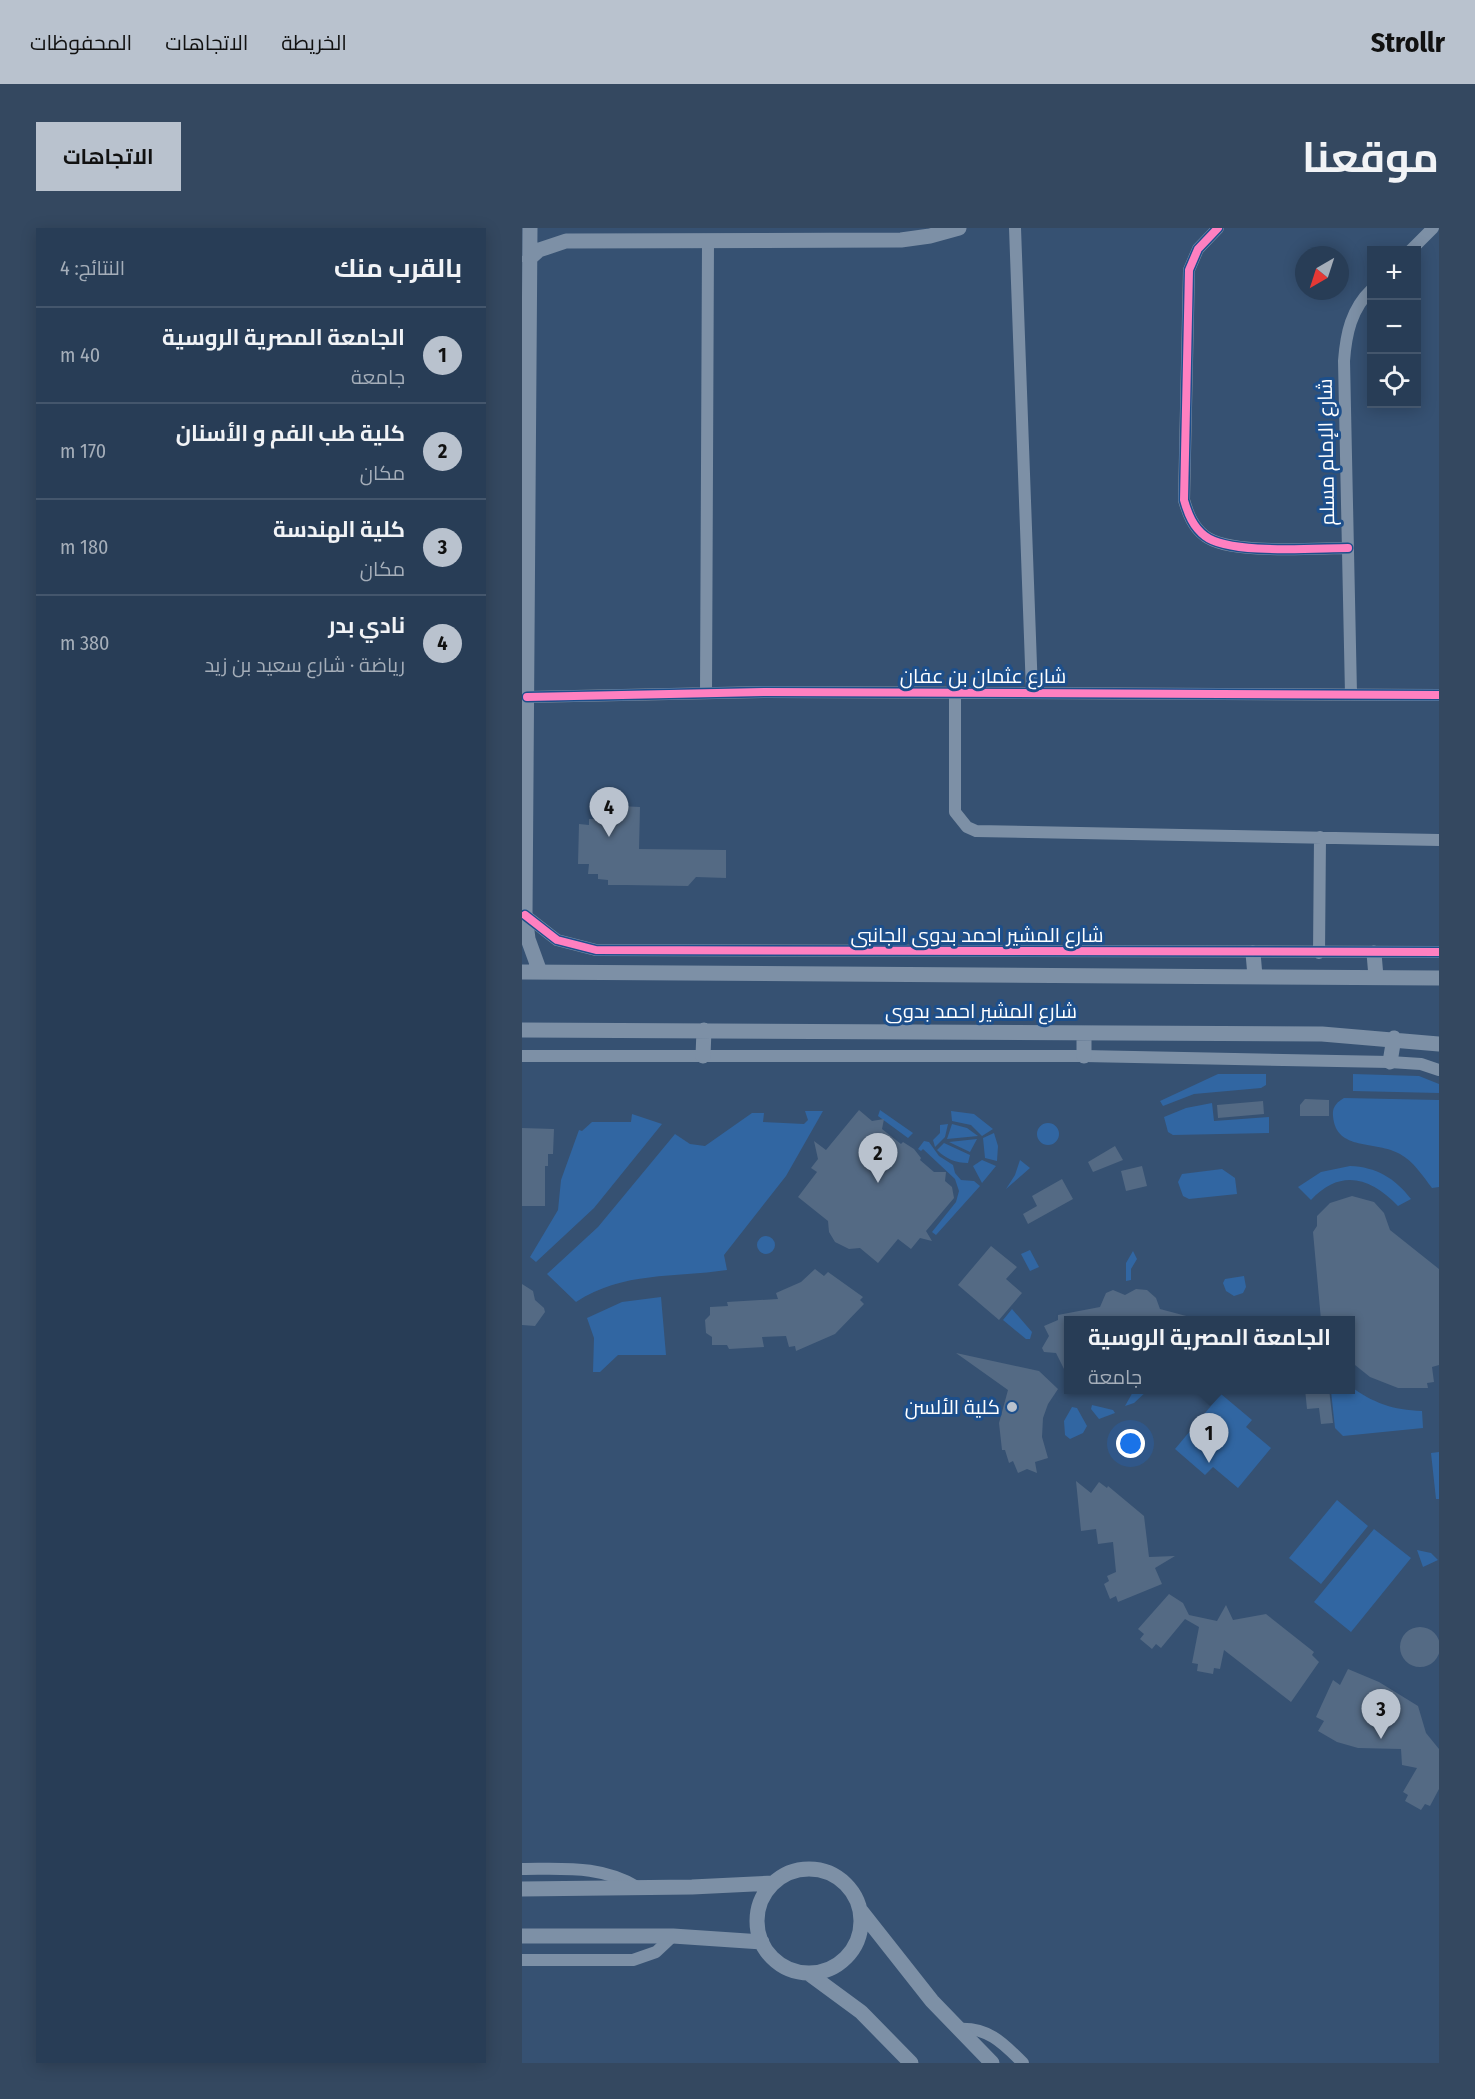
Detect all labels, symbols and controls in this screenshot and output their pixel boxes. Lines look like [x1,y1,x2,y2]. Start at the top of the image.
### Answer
text: Strollr [1371,26,1445,59]
text: المحفوظات [30,30,132,56]
text: الاتجاهات [165,30,248,56]
text: الخريطة [281,30,347,56]
button: الاتجاهات [36,122,181,191]
text: موقعنا [1302,133,1439,183]
north arrow [1295,246,1349,300]
map controls [1367,246,1421,408]
button: + [1367,246,1421,300]
text: بالقرب منك [334,253,462,284]
text: النتائج: 4 [60,256,125,280]
button: − [1367,300,1421,354]
text: الجامعة المصرية الروسية [162,324,405,351]
text: 40 m [60,343,100,367]
text: 1 [438,343,447,367]
button: locate [1367,354,1421,408]
text: جامعة [351,365,405,389]
street label: شارع الإمام مسلم [1313,378,1341,526]
text: كلية طب الفم و الأسنان [176,420,405,447]
text: 170 m [60,439,106,463]
text: 2 [438,439,447,463]
text: مكان [360,461,405,485]
text: كلية الهندسة [273,516,405,543]
text: 180 m [60,535,108,559]
text: 3 [438,535,447,559]
text: مكان [360,557,405,581]
text: نادي بدر [328,612,405,639]
text: 380 m [60,631,110,655]
text: 4 [437,631,448,655]
text: رياضة · شارع سعيد بن زيد [204,653,405,677]
street label: شارع عثمان بن عفان [900,664,1066,690]
pin: 4 [590,788,628,837]
street label: شارع المشير احمد بدوى الجانبى [851,923,1103,949]
street label: شارع المشير احمد بدوى [885,999,1077,1025]
pin: 2 [858,1134,898,1183]
popup [1064,1316,1355,1394]
text: الجامعة المصرية الروسية [1088,1324,1331,1351]
text: جامعة [1088,1365,1142,1389]
place label: كلية الألسن [905,1395,1000,1420]
marker: كلية الألسن [1005,1400,1019,1414]
pin: 1 [1190,1414,1228,1463]
your location [1116,1429,1145,1458]
pin: 3 [1362,1690,1400,1739]

